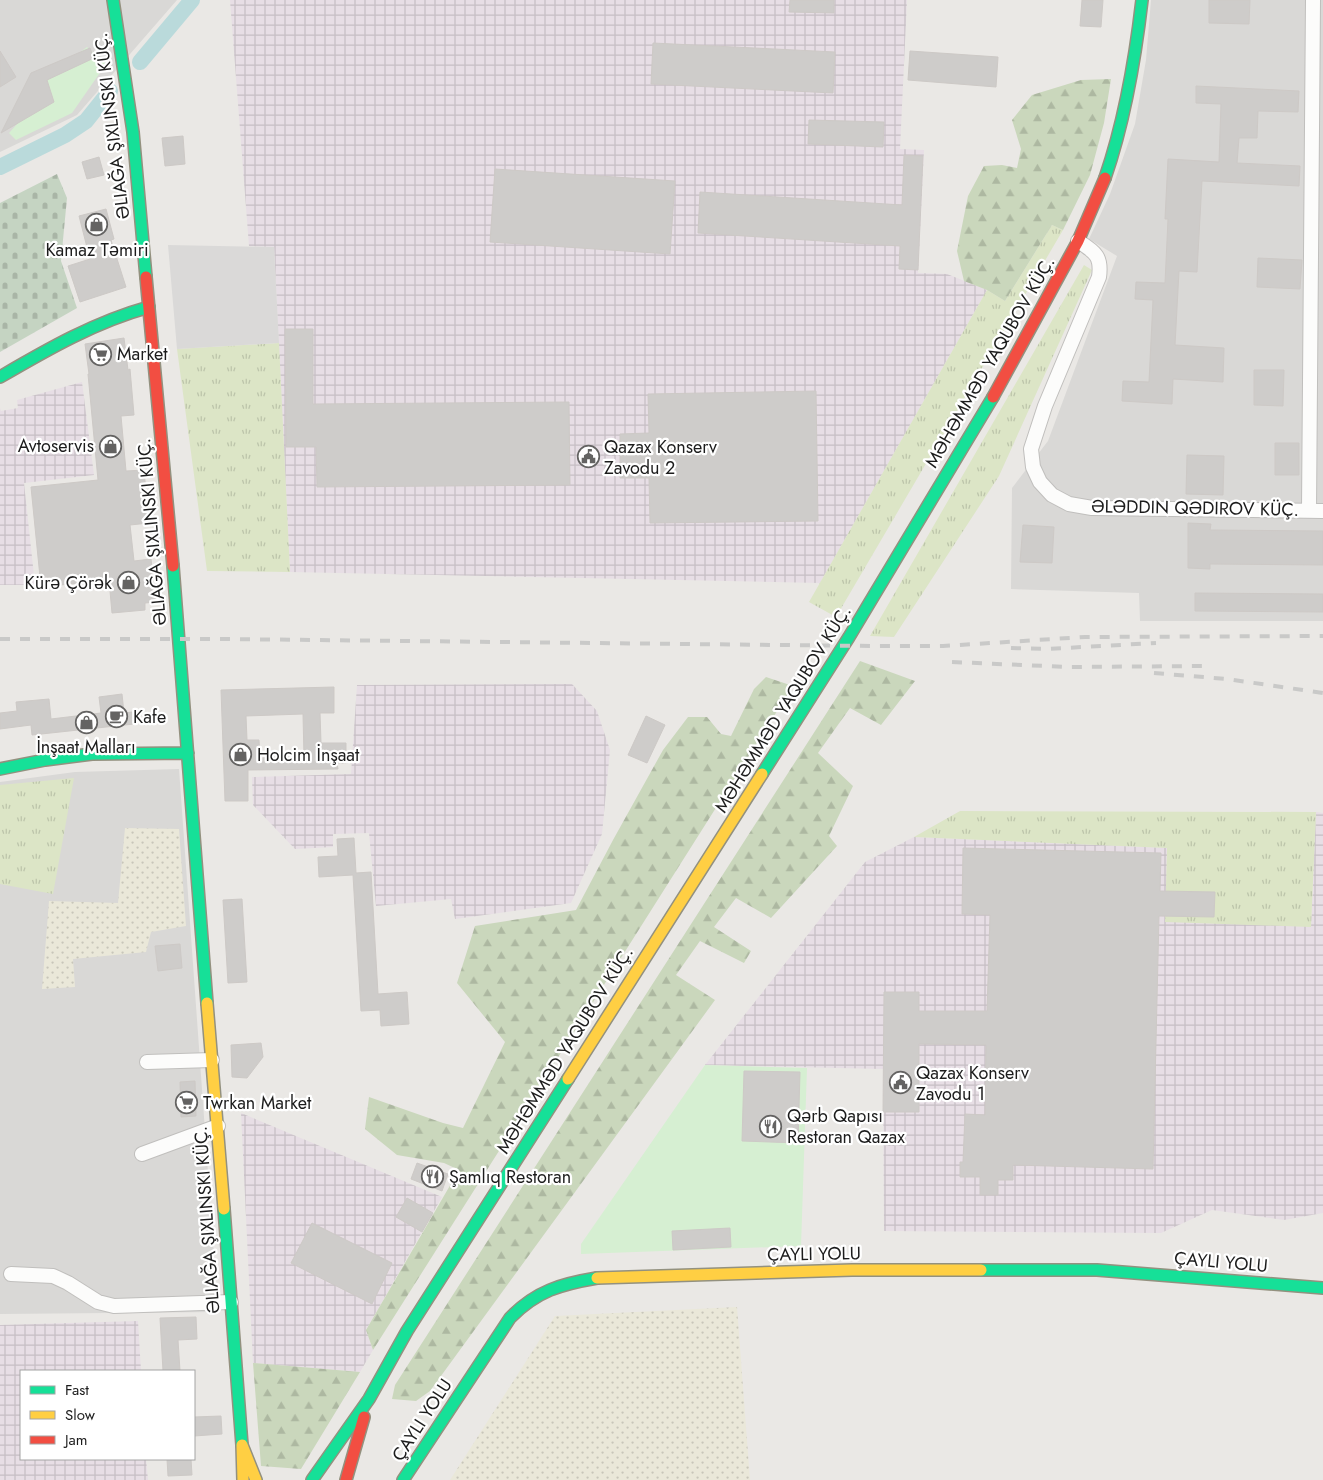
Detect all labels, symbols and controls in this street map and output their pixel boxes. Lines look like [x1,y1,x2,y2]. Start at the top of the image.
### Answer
street label: ƏLIAĞA ŞIXLINSKI KÜÇ. [88,31,136,221]
shop icon: Kamaz Təmiri [85,213,109,237]
place label: Kamaz Təmiri [45,237,149,263]
street label: MƏHƏMMƏD YAQUBOV KÜÇ. [919,251,1061,473]
place label: Market [117,341,168,367]
supermarket icon: Market [89,342,113,366]
place label: Avtoservis [18,433,94,459]
shop icon: Avtoservis [98,434,122,458]
place label: Qazax Konserv Zavodu 2 [604,434,717,481]
street label: ƏLIAĞA ŞIXLINSKI KÜÇ. [131,437,173,627]
public building icon: Qazax Konserv Zavodu 2 [576,445,600,469]
street label: ƏLƏDDIN QƏDIROV KÜÇ. [1091,493,1299,523]
place label: Kürə Çörək [25,570,112,596]
shop icon: Kürə Çörək [116,571,140,595]
street label: MƏHƏMMƏD YAQUBOV KÜÇ. [708,600,858,818]
place label: Kafe [133,704,166,730]
cafe icon: Kafe [105,705,129,729]
shop icon: İnşaat Malları [74,710,98,734]
place label: İnşaat Malları [36,734,136,760]
place label: Holcim İnşaat [257,742,360,768]
shop icon: Holcim İnşaat [229,743,253,767]
street label: MƏHƏMMƏD YAQUBOV KÜÇ. [490,941,640,1159]
place label: Qazax Konserv Zavodu 1 [916,1060,1029,1107]
public building icon: Qazax Konserv Zavodu 1 [888,1071,912,1095]
place label: Twrkan Market [203,1090,312,1116]
supermarket icon: Twrkan Market [175,1091,199,1115]
place label: Qərb Qapısı Restoran Qazax [787,1103,905,1150]
restaurant icon: Qərb Qapısı Restoran Qazax [759,1114,783,1138]
street label: ƏLIAĞA ŞIXLINSKI KÜÇ. [187,1125,227,1315]
place label: Şamlıq Restoran [449,1164,571,1190]
restaurant icon: Şamlıq Restoran [421,1165,445,1189]
street label: ÇAYLI YOLU [767,1240,861,1268]
street label: ÇAYLI YOLU [1173,1245,1269,1279]
legend [20,1370,195,1460]
street label: ÇAYLI YOLU [386,1374,458,1466]
text: Fast [65,1379,89,1401]
text: Slow [65,1404,96,1426]
text: Jam [63,1429,88,1451]

